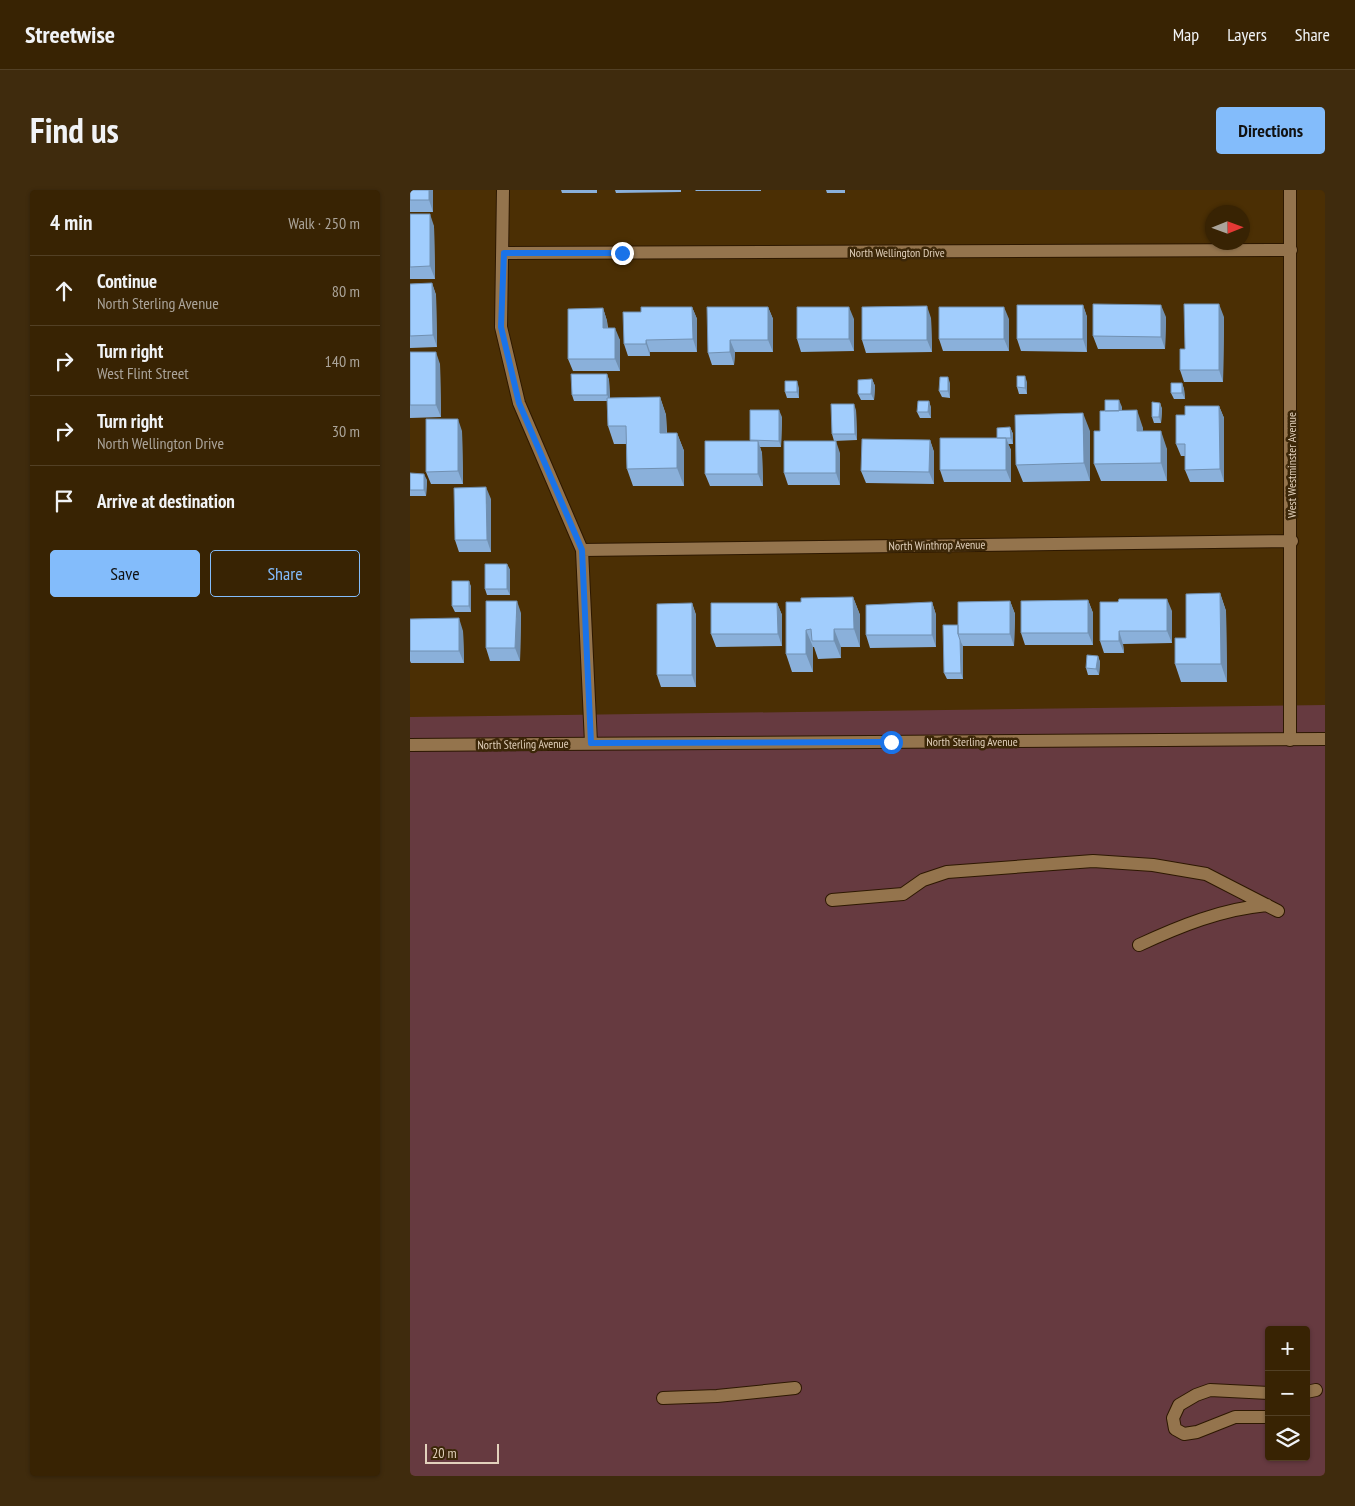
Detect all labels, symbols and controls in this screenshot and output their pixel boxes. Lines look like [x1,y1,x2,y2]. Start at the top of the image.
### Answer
text: Streetwise [25,19,115,50]
text: Map [1173,23,1199,46]
text: Layers [1227,23,1267,46]
text: Share [1295,23,1330,46]
text: Find us [30,107,119,153]
button: Directions [1216,107,1325,154]
north arrow [1205,205,1250,250]
text: 4 min [50,209,92,236]
text: Walk · 250 m [288,213,360,233]
route end [611,242,634,265]
street label: North Wellington Drive [849,245,945,260]
text: Continue [97,269,157,293]
icon: ahead [50,277,78,305]
text: 80 m [332,281,360,301]
text: North Sterling Avenue [97,293,219,313]
text: Turn right [97,339,163,363]
icon: right [50,347,78,375]
text: 140 m [325,351,360,371]
text: West Flint Street [97,363,189,383]
text: Turn right [97,409,163,433]
street label: West Westminster Avenue [1284,412,1299,518]
icon: right [50,417,78,445]
text: 30 m [332,421,360,441]
text: North Wellington Drive [97,433,224,453]
icon: arrive [50,487,78,515]
text: Arrive at destination [97,489,235,513]
street label: North Winthrop Avenue [888,537,986,553]
button: Save [50,550,200,597]
button: Share [210,550,360,597]
route start [880,731,903,754]
street label: North Sterling Avenue [926,734,1018,749]
street label: North Sterling Avenue [477,736,569,752]
map controls [1265,1326,1310,1461]
button: + [1265,1326,1310,1371]
button: − [1265,1371,1310,1416]
button: layers [1265,1416,1310,1461]
scale bar [425,1441,499,1464]
text: 20 m [432,1444,457,1462]

